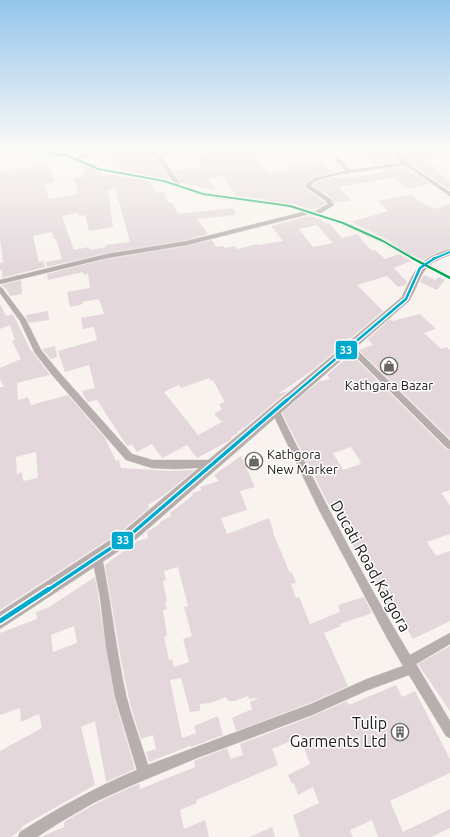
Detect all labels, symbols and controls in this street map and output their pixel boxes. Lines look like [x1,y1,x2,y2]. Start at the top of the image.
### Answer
line badge: 33 [335,340,358,360]
text: 33 [340,344,352,356]
shop icon: Kathgara Bazar [379,356,399,376]
place label: Kathgara Bazar [345,378,433,392]
place label: Kathgora New Marker [267,447,338,476]
shop icon: Kathgora New Marker [244,451,264,471]
street label: Ducati Road,Katgora [327,497,415,635]
line badge: 33 [111,531,134,550]
text: 33 [117,534,129,546]
place label: Tulip Garments Ltd [290,714,387,750]
building icon: Tulip Garments Ltd [390,722,410,742]

